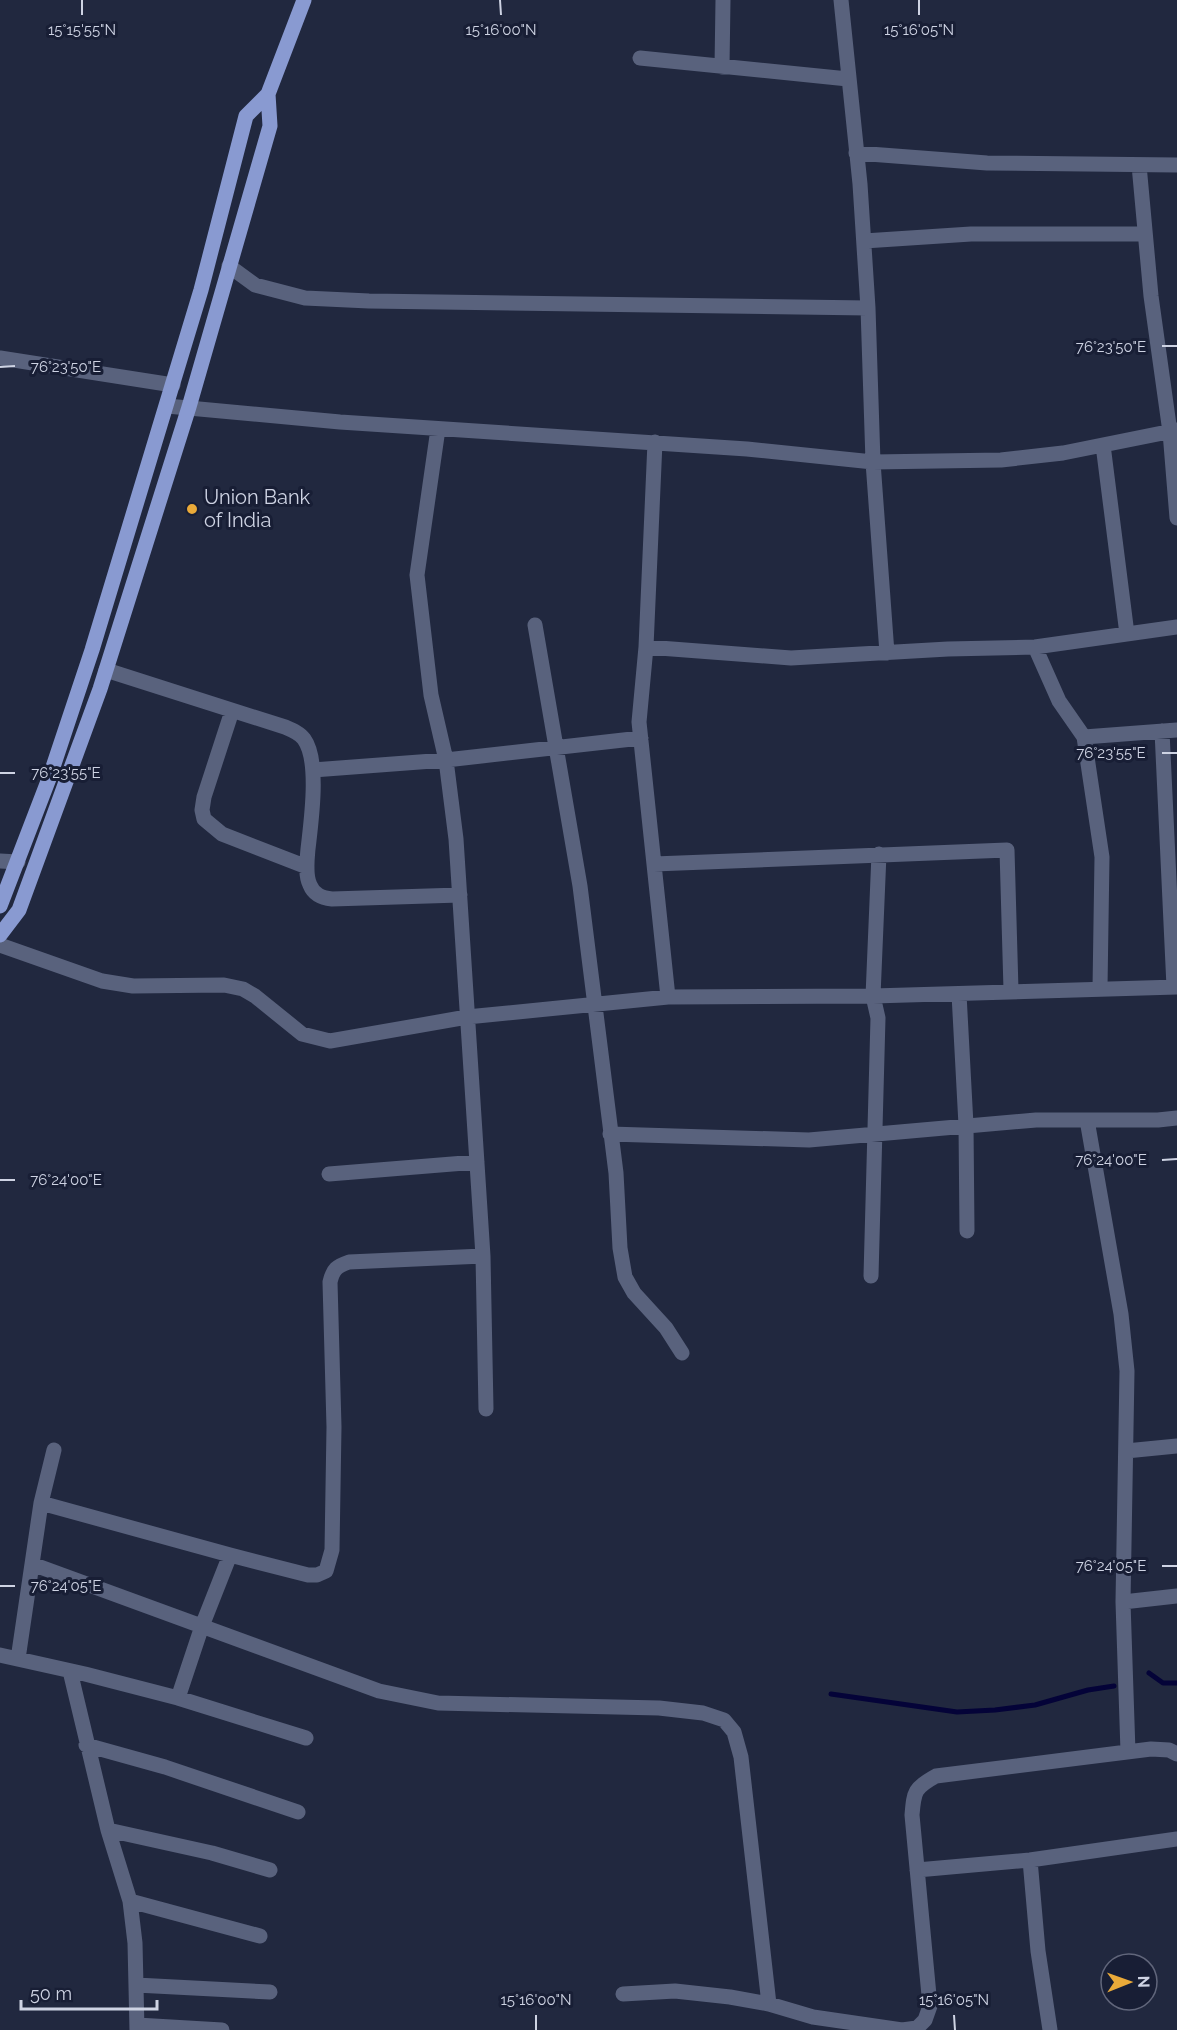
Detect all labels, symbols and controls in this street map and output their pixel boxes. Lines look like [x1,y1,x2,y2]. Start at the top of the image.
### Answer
text: 15°15'55"N [48,21,116,39]
text: 15°16'00"N [465,21,537,39]
text: 15°16'05"N [884,21,954,39]
text: 76°23'50"E [1076,338,1146,356]
text: 76°23'50"E [31,358,101,376]
place label: Union Bank of India [204,485,311,532]
marker: Union Bank of India [185,502,199,516]
text: 76°23'55"E [1076,744,1146,762]
text: 76°23'55"E [31,764,101,782]
text: 76°24'00"E [1075,1151,1147,1169]
text: 76°24'00"E [30,1171,102,1189]
text: 76°24'05"E [1076,1557,1146,1575]
text: 76°24'05"E [31,1577,101,1595]
north arrow [1099,1952,1159,2012]
scale bar [21,1973,158,2011]
text: N [1134,1975,1153,1988]
text: 50 m [30,1983,72,2004]
text: 15°16'00"N [500,1991,572,2009]
text: 15°16'05"N [919,1991,989,2009]

